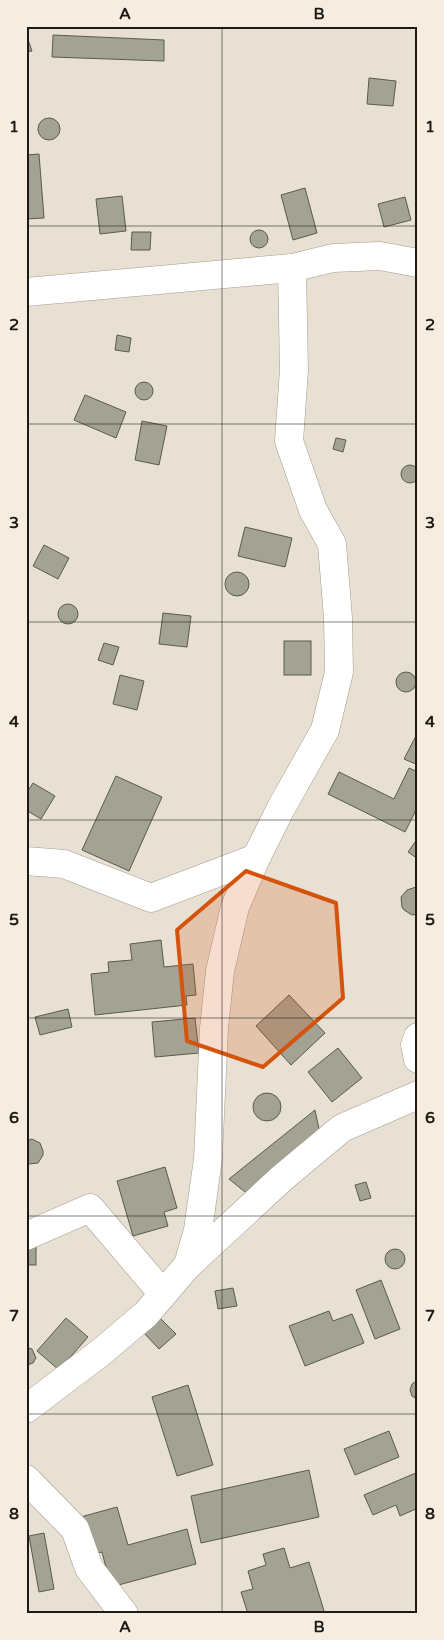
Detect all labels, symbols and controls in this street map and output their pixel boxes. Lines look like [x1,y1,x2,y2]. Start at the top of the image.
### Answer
text: A [119,4,131,24]
text: B [313,4,325,24]
text: 1 [9,117,19,137]
text: 1 [425,117,435,137]
text: 2 [9,315,19,335]
text: 2 [425,315,435,335]
text: 3 [9,513,19,533]
text: 3 [425,513,435,533]
text: 4 [9,712,19,732]
text: 4 [425,712,435,732]
text: 5 [9,910,19,930]
text: 5 [425,910,435,930]
text: 6 [9,1108,19,1128]
text: 6 [425,1108,435,1128]
text: 7 [9,1306,19,1326]
text: 7 [425,1306,435,1326]
text: 8 [9,1504,19,1524]
text: 8 [425,1504,435,1524]
text: A [119,1617,131,1637]
text: B [313,1617,325,1637]

